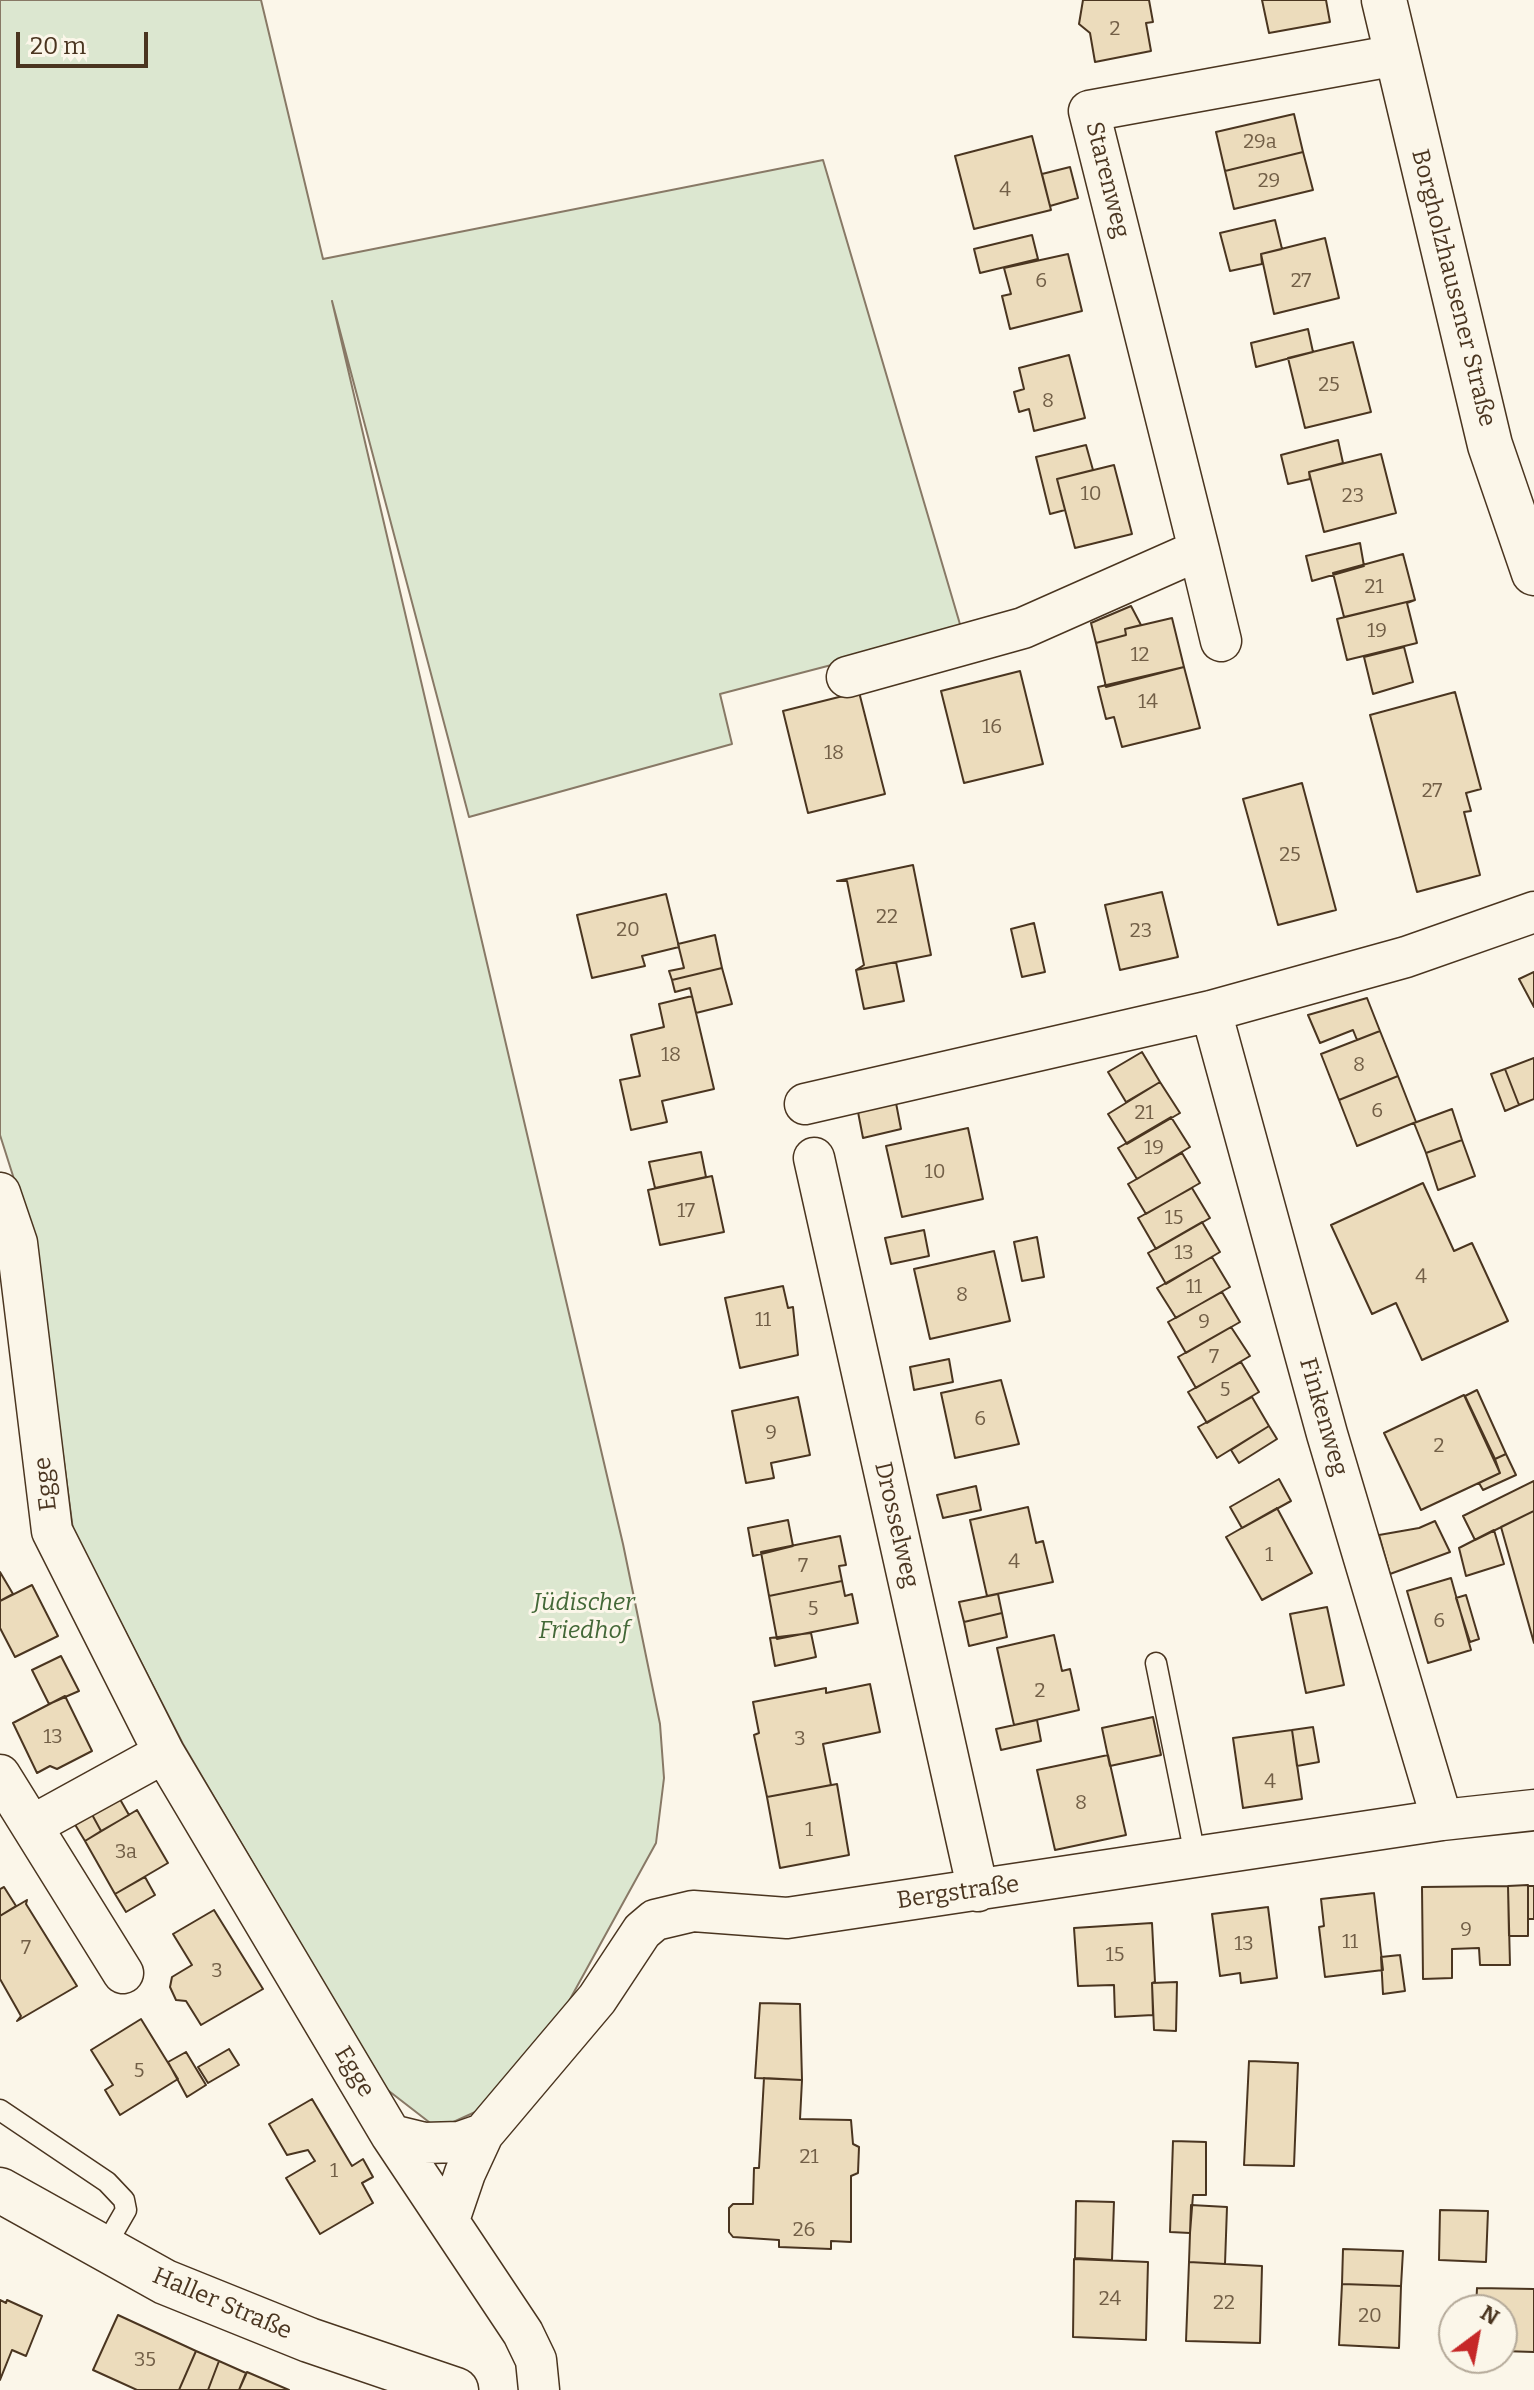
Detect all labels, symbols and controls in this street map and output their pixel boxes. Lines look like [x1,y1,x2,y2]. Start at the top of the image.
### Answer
scale bar [20,16,152,66]
house number: 2 [1110,17,1120,41]
text: 20 m [30,32,86,60]
street label: Starenweg [1079,119,1135,241]
house number: 29a [1243,130,1277,154]
street label: Borgholzhausener Straße [1405,146,1501,430]
house number: 29 [1258,169,1280,193]
house number: 4 [999,178,1011,202]
house number: 6 [1035,269,1047,293]
house number: 27 [1291,269,1311,293]
house number: 25 [1318,373,1340,397]
house number: 8 [1042,389,1054,413]
house number: 10 [1081,482,1101,506]
house number: 23 [1342,484,1364,508]
house number: 21 [1365,575,1383,599]
house number: 19 [1367,619,1387,643]
house number: 12 [1131,643,1149,667]
house number: 14 [1138,690,1158,714]
house number: 16 [982,715,1002,739]
house number: 18 [824,741,844,765]
house number: 27 [1422,779,1442,803]
house number: 25 [1279,843,1301,867]
house number: 22 [876,905,898,929]
house number: 20 [616,918,640,942]
house number: 23 [1130,919,1152,943]
house number: 18 [661,1043,681,1067]
house number: 8 [1353,1053,1365,1077]
house number: 6 [1371,1099,1383,1123]
house number: 21 [1135,1101,1153,1125]
house number: 19 [1144,1136,1164,1160]
house number: 10 [925,1160,945,1184]
house number: 17 [677,1199,695,1223]
house number: 15 [1165,1206,1183,1230]
house number: 13 [1174,1241,1194,1265]
house number: 4 [1415,1265,1427,1289]
house number: 11 [1186,1275,1202,1299]
house number: 8 [956,1283,968,1307]
house number: 11 [755,1308,771,1332]
house number: 9 [1198,1310,1210,1334]
house number: 7 [1209,1345,1219,1369]
street label: Finkenweg [1292,1355,1354,1479]
house number: 5 [1220,1378,1230,1402]
house number: 6 [974,1407,986,1431]
house number: 9 [765,1421,777,1445]
house number: 2 [1434,1434,1444,1458]
street label: Egge [28,1455,64,1513]
street label: Drosselweg [868,1459,924,1591]
house number: 1 [1265,1543,1273,1567]
house number: 4 [1008,1550,1020,1574]
house number: 7 [798,1554,808,1578]
park label: Jüdischer Friedhof [533,1589,635,1645]
house number: 5 [808,1597,818,1621]
house number: 6 [1433,1609,1445,1633]
house number: 2 [1035,1679,1045,1703]
house number: 13 [43,1725,63,1749]
house number: 3 [794,1727,806,1751]
house number: 4 [1264,1770,1276,1794]
house number: 8 [1075,1791,1087,1815]
house number: 1 [805,1818,813,1842]
house number: 3a [115,1840,137,1864]
street label: Bergstraße [895,1870,1021,1916]
house number: 9 [1460,1918,1472,1942]
house number: 11 [1342,1930,1358,1954]
house number: 13 [1234,1932,1254,1956]
house number: 7 [21,1936,31,1960]
house number: 15 [1106,1943,1124,1967]
house number: 3 [211,1959,223,1983]
street label: Egge [328,2041,380,2103]
house number: 5 [134,2059,144,2083]
house number: 21 [800,2145,818,2169]
house number: 1 [330,2159,338,2183]
house number: 26 [793,2218,815,2242]
street label: Haller Straße [148,2262,296,2346]
house number: 24 [1099,2287,1121,2311]
house number: 22 [1213,2291,1235,2315]
north arrow [1438,2294,1518,2374]
text: N [1476,2299,1504,2331]
house number: 20 [1358,2304,1382,2328]
house number: 35 [134,2348,156,2372]

